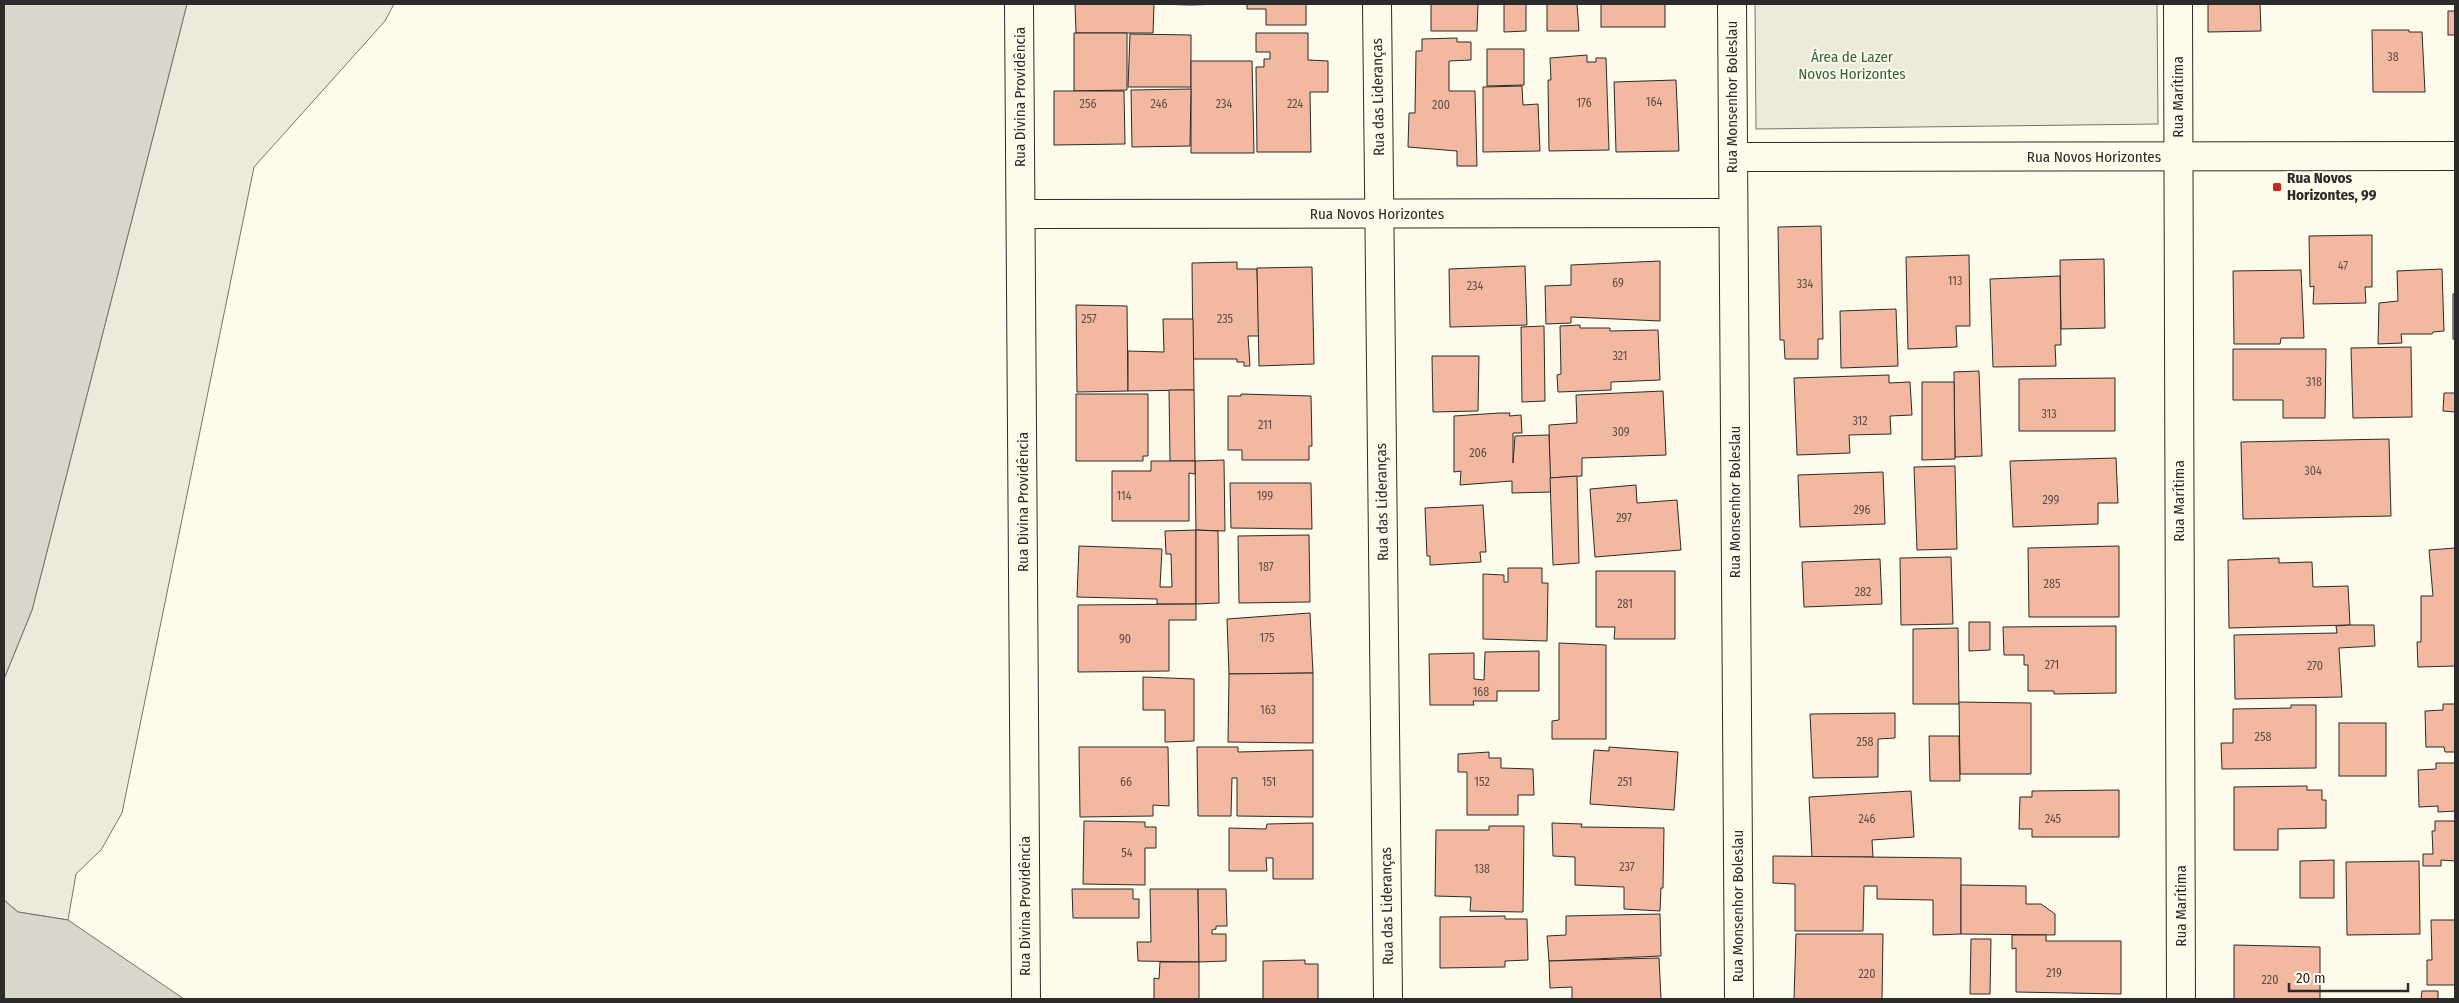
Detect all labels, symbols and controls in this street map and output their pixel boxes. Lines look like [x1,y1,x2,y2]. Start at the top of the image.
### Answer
street label: Rua Monsenhor Boleslau [1723,21,1741,173]
street label: Rua Divina Providência [1011,27,1029,167]
street label: Rua das Lideranças [1368,38,1388,156]
park label: Área de Lazer Novos Horizontes [1798,48,1906,83]
house number: 38 [2387,50,2399,64]
street label: Rua Marítima [2169,56,2187,138]
house number: 164 [1646,95,1662,109]
house number: 176 [1576,96,1592,110]
house number: 256 [1080,97,1096,111]
house number: 246 [1151,97,1167,111]
house number: 234 [1216,97,1232,111]
house number: 224 [1287,97,1303,111]
house number: 200 [1432,98,1450,112]
street label: Rua Novos Horizontes [2027,148,2161,166]
place label: Rua Novos Horizontes, 99 [2287,169,2377,204]
marker: Rua Novos Horizontes, 99 [2271,181,2283,193]
street label: Rua Novos Horizontes [1310,205,1444,223]
house number: 47 [2338,259,2348,273]
house number: 113 [1948,274,1962,288]
house number: 69 [1612,276,1624,290]
house number: 334 [1797,277,1813,291]
house number: 234 [1467,279,1483,293]
house number: 257 [1081,312,1097,326]
house number: 235 [1217,312,1234,326]
house number: 321 [1612,349,1628,363]
house number: 318 [2306,375,2322,389]
house number: 313 [2041,407,2057,421]
house number: 312 [1852,414,1868,428]
house number: 211 [1258,418,1272,432]
house number: 309 [1612,425,1630,439]
street label: Rua Monsenhor Boleslau [1726,426,1744,578]
street label: Rua Divina Providência [1014,432,1032,572]
street label: Rua das Lideranças [1372,443,1392,561]
house number: 206 [1469,446,1487,460]
street label: Rua Marítima [2170,460,2188,542]
house number: 304 [2304,464,2322,478]
house number: 114 [1116,489,1132,503]
house number: 199 [1257,489,1273,503]
house number: 299 [2043,493,2060,507]
house number: 296 [1854,503,1871,517]
house number: 297 [1616,511,1632,525]
house number: 187 [1258,560,1274,574]
house number: 285 [2044,577,2061,591]
house number: 282 [1855,585,1871,599]
house number: 281 [1617,597,1633,611]
house number: 175 [1260,631,1275,645]
house number: 90 [1119,632,1131,646]
house number: 271 [2045,658,2059,672]
house number: 270 [2307,659,2323,673]
house number: 168 [1473,685,1489,699]
house number: 163 [1260,703,1276,717]
house number: 258 [2255,730,2271,744]
house number: 258 [1857,735,1873,749]
house number: 66 [1120,775,1132,789]
house number: 151 [1262,775,1276,789]
house number: 152 [1474,775,1490,789]
house number: 251 [1618,775,1632,789]
house number: 246 [1859,812,1875,826]
house number: 245 [2045,812,2062,826]
street label: Rua Monsenhor Boleslau [1729,830,1747,982]
street label: Rua Divina Providência [1016,836,1034,976]
house number: 54 [1121,846,1133,860]
street label: Rua das Lideranças [1377,847,1397,965]
house number: 237 [1619,860,1635,874]
house number: 138 [1474,862,1490,876]
street label: Rua Marítima [2172,865,2190,947]
scale bar [2289,960,2408,992]
house number: 219 [2046,966,2062,980]
house number: 220 [1859,967,1875,981]
text: 20 m [2296,969,2326,987]
house number: 220 [2262,973,2278,987]

